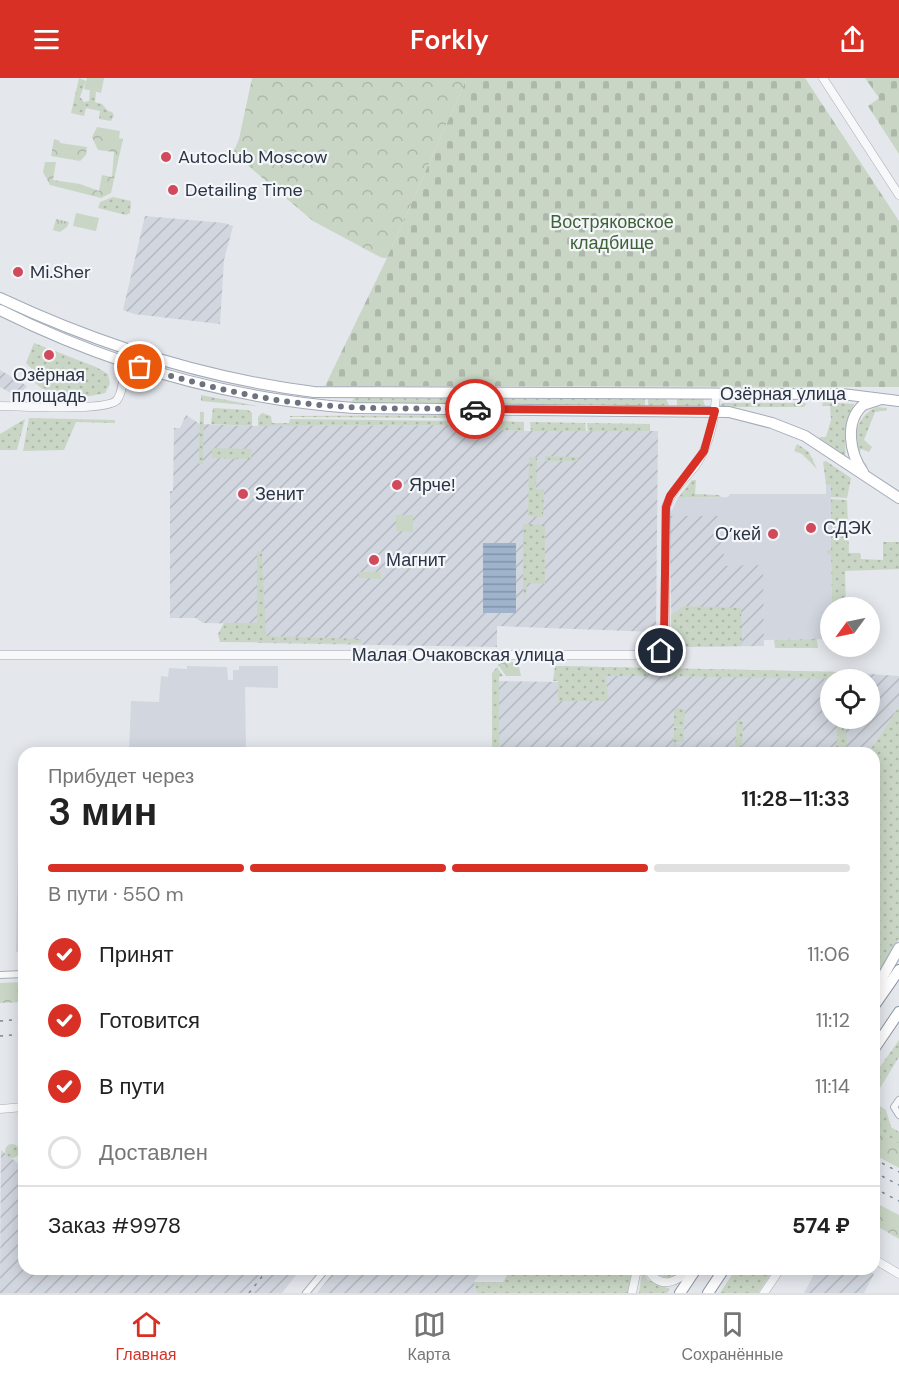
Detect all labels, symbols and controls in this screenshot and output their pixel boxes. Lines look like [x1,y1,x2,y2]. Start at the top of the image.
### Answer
text: Forkly [410,22,489,57]
icon: menu [30,23,63,56]
icon: share [836,23,869,56]
place label: Autoclub Moscow [178,145,328,169]
marker: Autoclub Moscow [159,150,173,164]
place label: Detailing Time [185,178,303,202]
marker: Detailing Time [166,183,180,197]
park label: Востряковское кладбище [550,210,674,255]
place label: Mi.Sher [30,260,91,284]
marker: Mi.Sher [11,265,25,279]
pin [114,341,165,392]
marker: Озёрная площадь [42,348,56,362]
icon: bag [123,350,156,383]
place label: Озёрная площадь [11,363,87,408]
courier [445,379,505,439]
street label: Озёрная улица [720,382,847,406]
icon: car [459,393,492,426]
place label: Ярче! [409,473,456,497]
marker: Ярче! [390,478,404,492]
place label: Зенит [255,482,304,506]
marker: Зенит [236,487,250,501]
place label: СДЭК [823,516,872,540]
marker: СДЭК [804,521,818,535]
place label: О’кей [715,522,761,546]
marker: О’кей [766,527,780,541]
place label: Магнит [386,548,446,572]
marker: Магнит [367,553,381,567]
north arrow [820,597,880,657]
map controls [820,597,880,729]
pin [635,625,686,676]
icon: home [644,634,677,667]
street label: Малая Очаковская улица [352,643,565,667]
button: locate [820,669,880,729]
text: Прибудет через [48,763,194,789]
text: 11:28–11:33 [741,784,850,813]
text: 3 мин [48,786,157,837]
text: В пути · 550 m [48,881,184,907]
icon: check [48,938,81,971]
text: Принят [99,940,173,969]
text: 11:06 [807,941,850,967]
icon: check [48,1004,81,1037]
text: Готовится [99,1006,200,1035]
text: 11:12 [816,1007,850,1033]
icon: check [48,1070,81,1103]
text: В пути [99,1072,165,1101]
text: 11:14 [815,1073,850,1099]
text: Доставлен [99,1138,208,1167]
text: Заказ #9978 [48,1211,181,1240]
text: 574 ₽ [792,1211,850,1240]
tab: Главная [116,1308,176,1365]
tab: Карта [408,1308,450,1365]
tab: Сохранённые [682,1308,783,1365]

